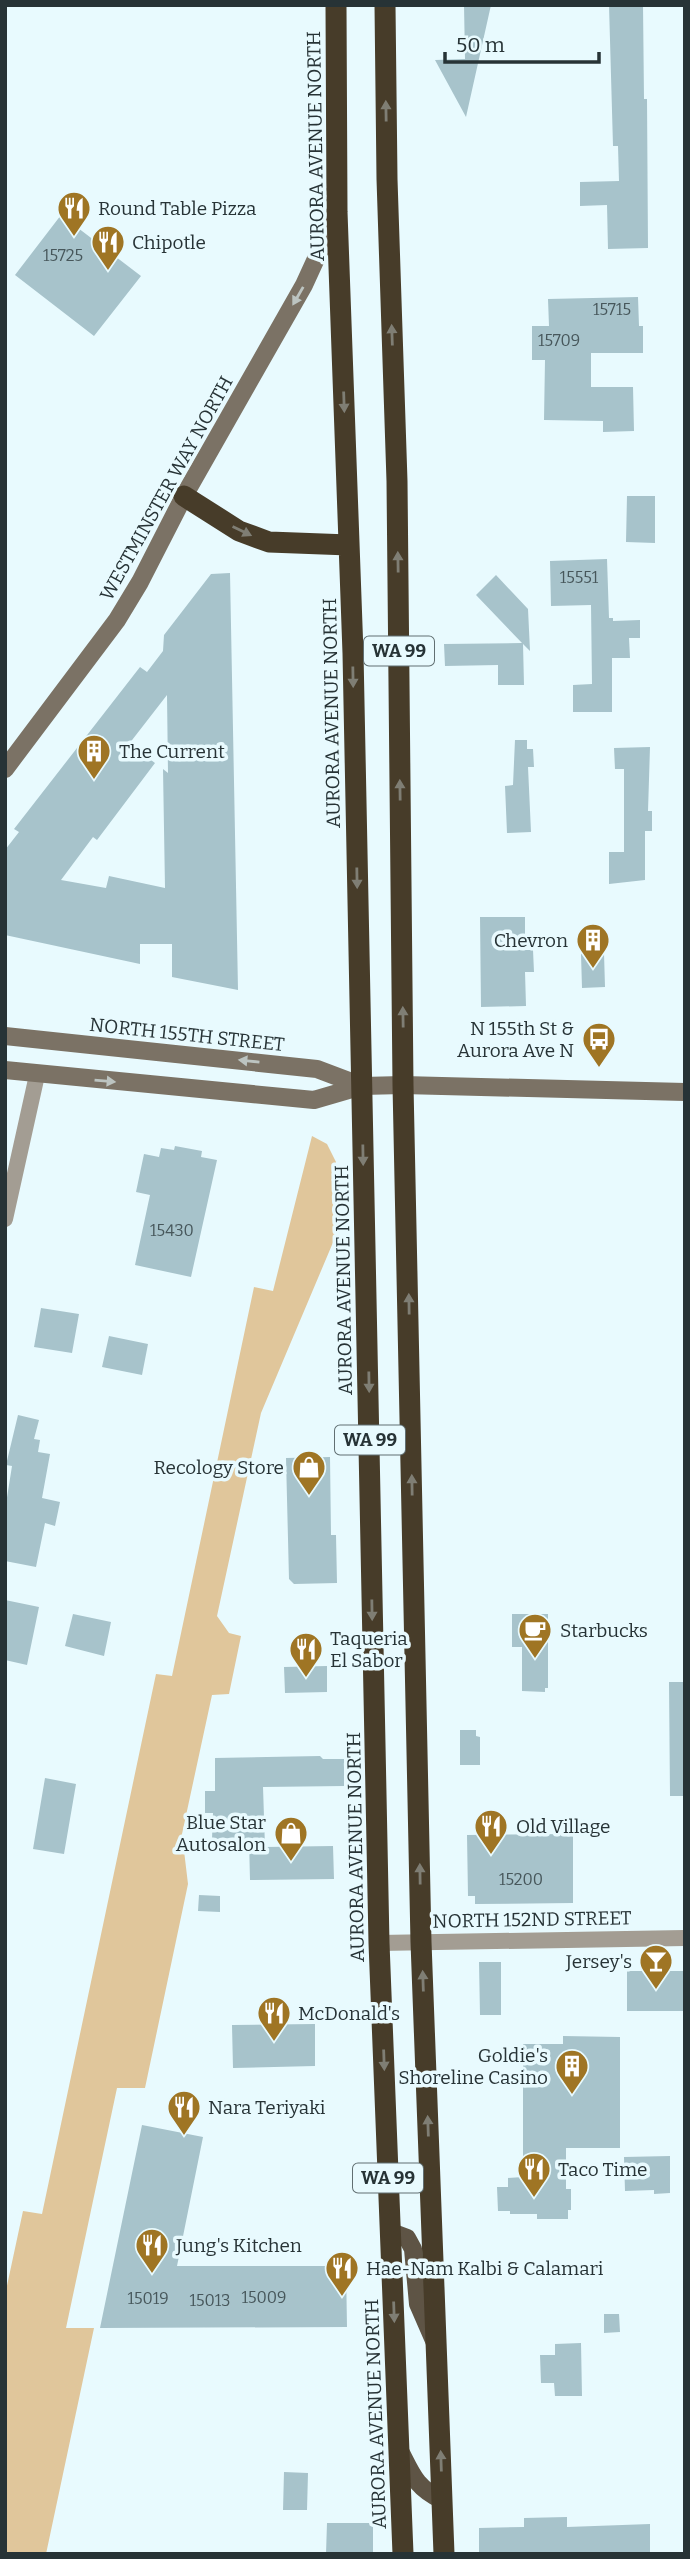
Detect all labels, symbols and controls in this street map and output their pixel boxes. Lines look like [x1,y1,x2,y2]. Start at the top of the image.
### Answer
scale bar [445,21,599,65]
street label: AURORA AVENUE NORTH [302,31,329,261]
text: 50 m [456,32,505,58]
one-way arrow [380,99,392,121]
restaurant icon: Round Table Pizza [55,189,93,238]
place label: Round Table Pizza [98,197,257,220]
restaurant icon: Chipotle [89,223,127,272]
place label: Chipotle [132,231,206,254]
house number: 15725 [43,246,83,265]
one-way arrow [292,286,304,305]
house number: 15715 [593,300,631,319]
one-way arrow [386,323,398,345]
house number: 15709 [538,331,580,350]
street label: WESTMINSTER WAY NORTH [95,372,238,604]
one-way arrow [339,392,350,414]
one-way arrow [232,526,252,537]
one-way arrow [392,551,404,573]
house number: 15551 [560,568,599,587]
street label: AURORA AVENUE NORTH [318,598,345,828]
road number: WA 99 [364,636,434,666]
one-way arrow [348,667,359,689]
building icon: The Current [75,732,113,781]
place label: The Current [119,740,225,763]
one-way arrow [394,778,406,800]
one-way arrow [352,867,363,889]
building icon: Chevron [574,921,612,970]
place label: Chevron [494,929,568,952]
one-way arrow [397,1006,408,1028]
street label: NORTH 155TH STREET [88,1013,286,1056]
place label: N 155th St & Aurora Ave N [457,1017,574,1062]
bus stop icon: N 155th St & Aurora Ave N [580,1020,618,1069]
one-way arrow [238,1055,260,1066]
one-way arrow [94,1076,116,1087]
one-way arrow [358,1144,369,1166]
street label: AURORA AVENUE NORTH [330,1165,357,1395]
house number: 15430 [150,1221,194,1240]
one-way arrow [403,1293,415,1315]
one-way arrow [363,1371,375,1393]
road number: WA 99 [335,1426,405,1455]
shop icon: Recology Store [290,1448,328,1497]
place label: Recology Store [153,1456,284,1479]
one-way arrow [406,1473,418,1495]
one-way arrow [366,1599,378,1621]
cafe icon: Starbucks [516,1611,554,1660]
place label: Starbucks [560,1619,648,1642]
place label: Taqueria El Sabor [330,1627,408,1672]
restaurant icon: Taqueria El Sabor [287,1630,325,1679]
street label: AURORA AVENUE NORTH [342,1732,369,1962]
restaurant icon: Old Village [472,1807,510,1856]
place label: Blue Star Autosalon [176,1811,267,1856]
shop icon: Blue Star Autosalon [272,1814,310,1863]
place label: Old Village [516,1815,610,1838]
one-way arrow [414,1863,425,1885]
house number: 15200 [499,1870,543,1889]
street label: NORTH 152ND STREET [432,1906,632,1933]
bar icon: Jersey's [637,1942,675,1991]
place label: Jersey's [565,1950,632,1973]
one-way arrow [417,1969,428,1991]
restaurant icon: McDonald's [255,1994,293,2043]
place label: McDonald's [298,2002,400,2025]
place label: Goldie's Shoreline Casino [398,2044,548,2089]
building icon: Goldie's Shoreline Casino [553,2047,591,2096]
one-way arrow [378,2050,390,2072]
restaurant icon: Nara Teriyaki [165,2088,203,2137]
place label: Nara Teriyaki [208,2096,326,2119]
one-way arrow [422,2115,434,2137]
restaurant icon: Taco Time [515,2150,553,2199]
place label: Taco Time [558,2158,647,2181]
road number: WA 99 [353,2164,423,2192]
restaurant icon: Jung's Kitchen [133,2226,171,2275]
place label: Jung's Kitchen [175,2234,302,2257]
restaurant icon: Hae-Nam Kalbi & Calamari [323,2249,361,2298]
place label: Hae-Nam Kalbi & Calamari [366,2257,604,2280]
house number: 15009 [242,2288,286,2307]
house number: 15019 [127,2289,169,2308]
house number: 15013 [190,2291,230,2310]
street label: AURORA AVENUE NORTH [360,2299,391,2529]
one-way arrow [388,2301,399,2323]
one-way arrow [435,2450,446,2472]

